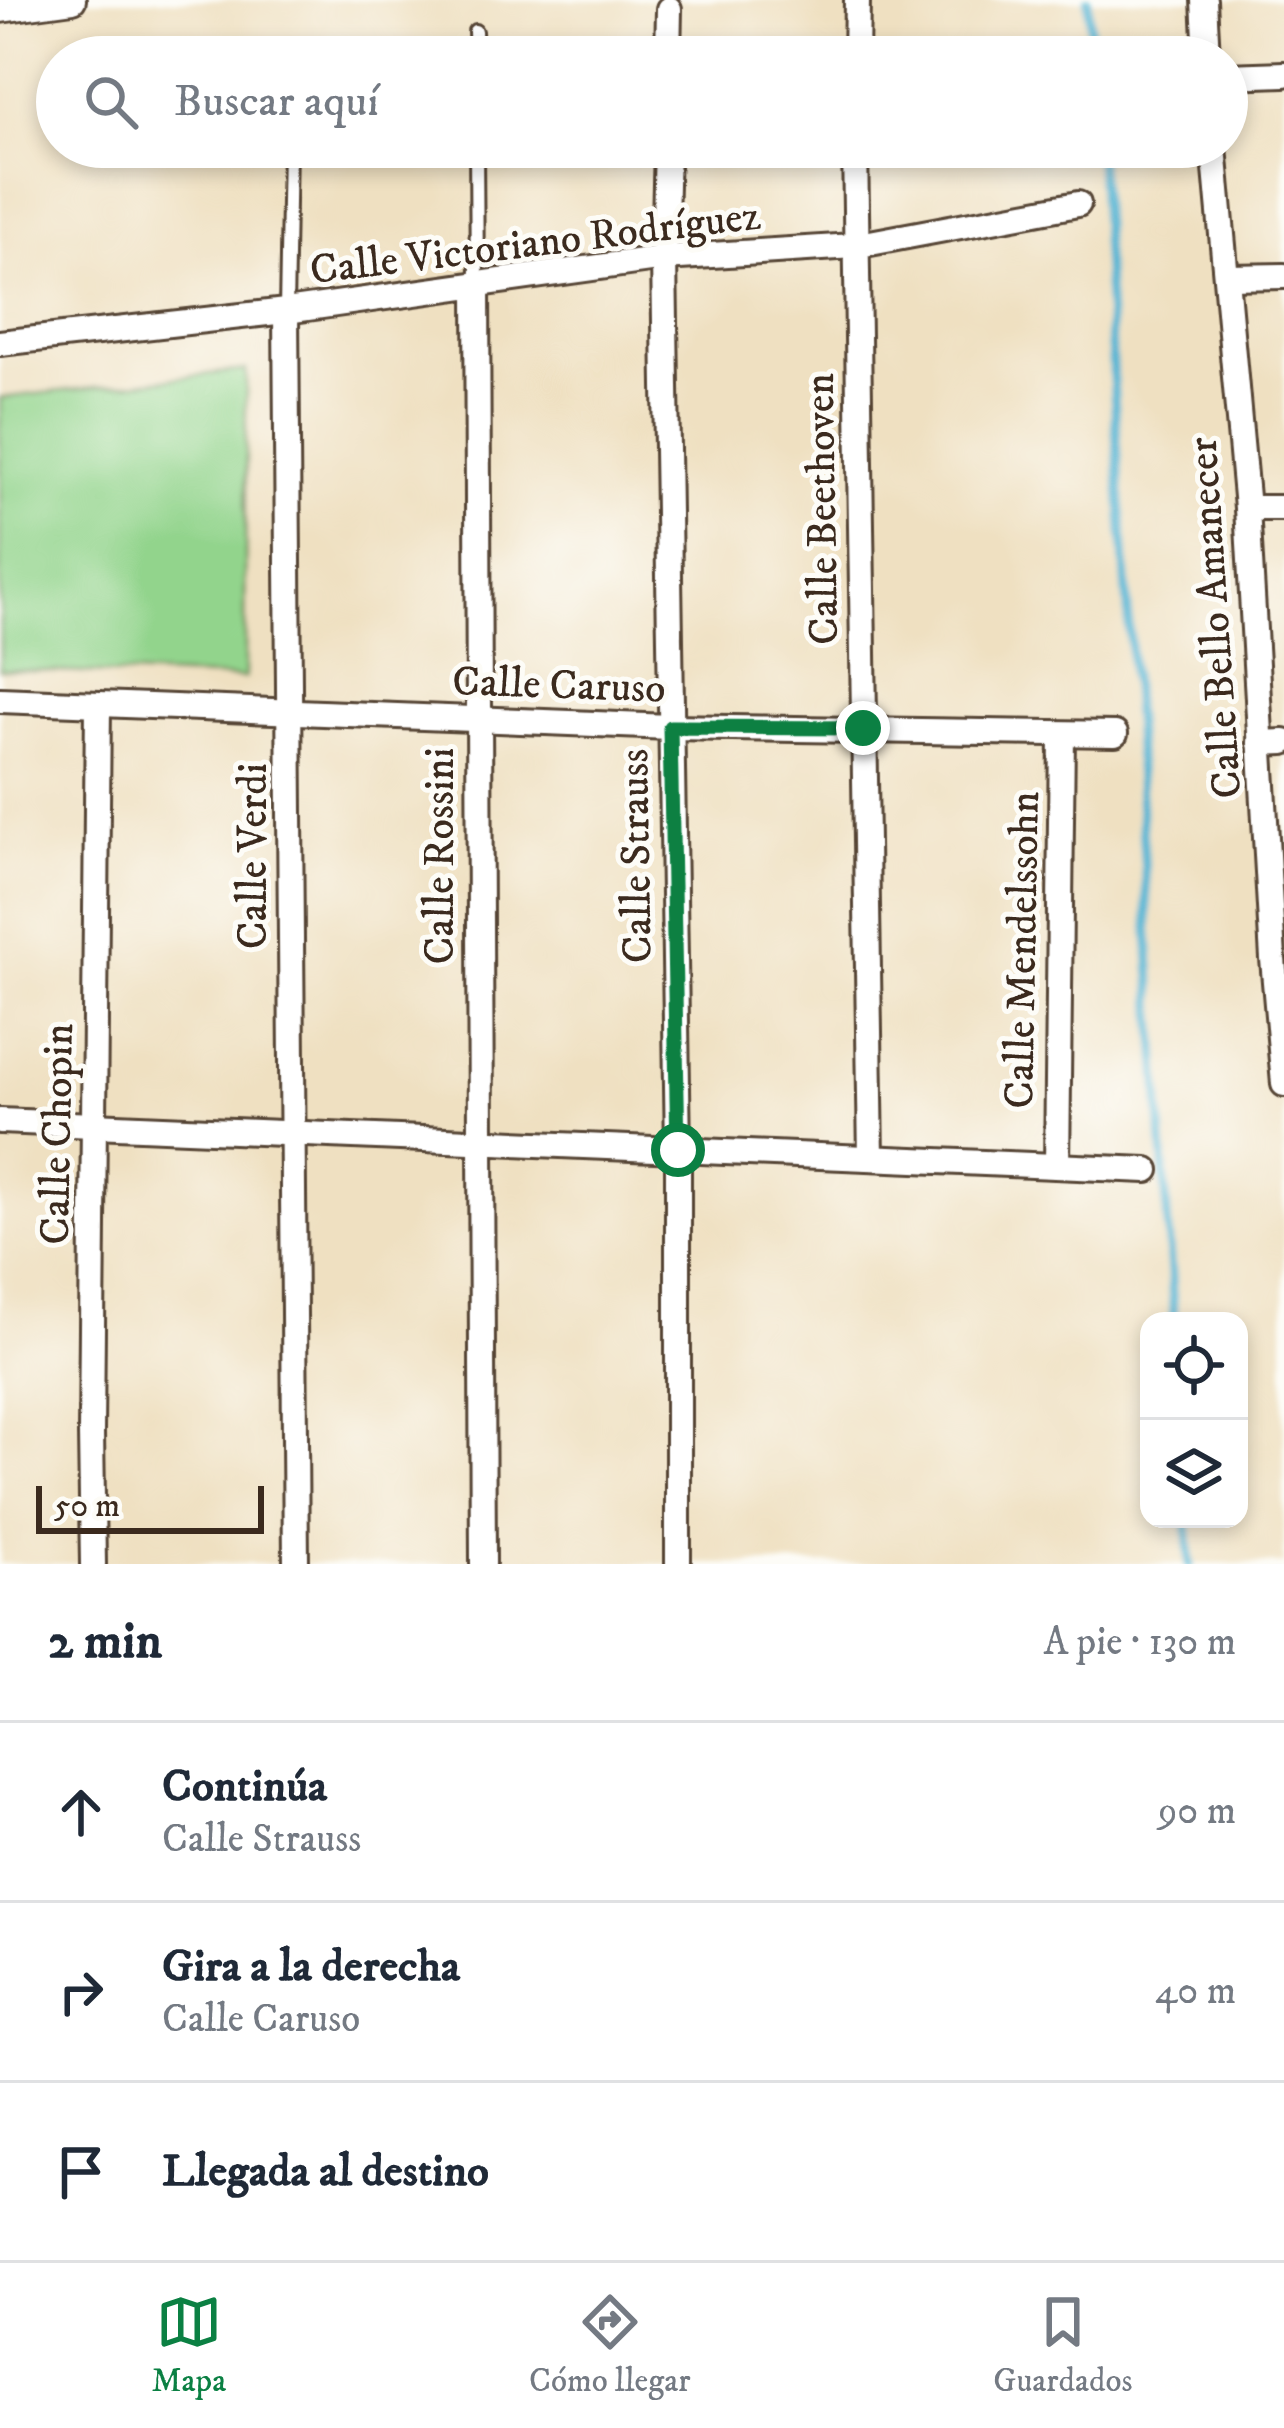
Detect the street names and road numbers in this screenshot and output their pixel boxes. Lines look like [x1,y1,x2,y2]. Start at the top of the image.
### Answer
street label: Calle Victoriano Rodríguez [307,191,764,297]
street label: Calle Beethoven [795,372,851,645]
street label: Calle Bello Amanecer [1177,435,1255,800]
street label: Calle Caruso [451,656,666,716]
street label: Calle Rossini [415,747,467,965]
street label: Calle Strauss [609,748,665,964]
street label: Calle Verdi [228,763,280,949]
street label: Calle Mendelssohn [994,791,1052,1109]
street label: Calle Chopin [30,1023,86,1245]

